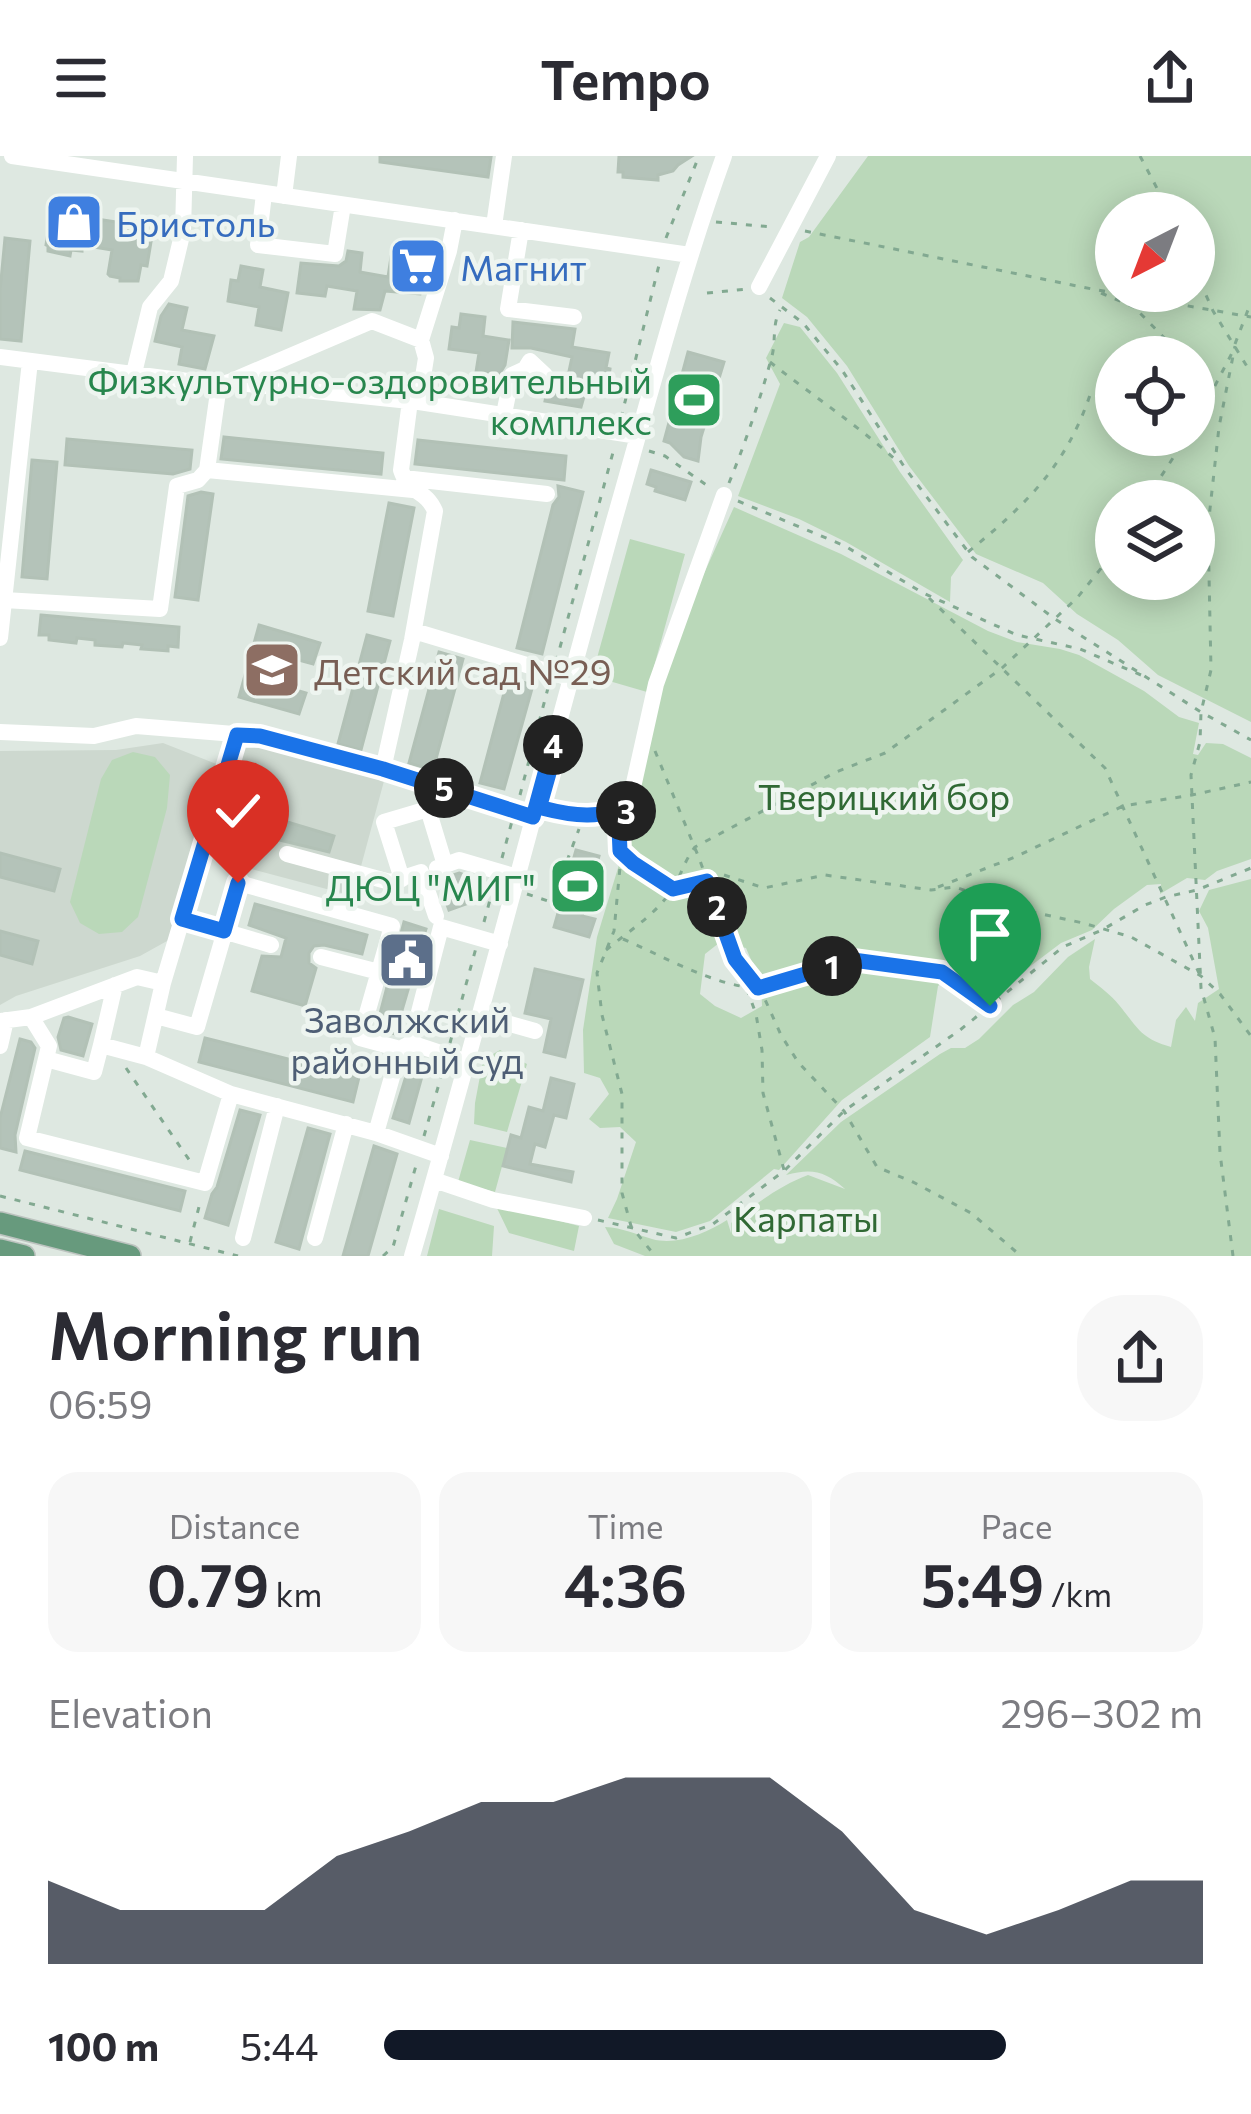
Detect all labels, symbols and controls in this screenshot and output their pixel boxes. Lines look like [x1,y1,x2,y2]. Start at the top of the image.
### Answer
icon: menu [48,45,114,111]
text: Tempo [540,45,711,111]
icon: share [1137,45,1203,111]
shop icon: Бристоль [43,191,105,253]
north arrow [1095,192,1215,312]
map controls [1095,192,1215,600]
place label: Бристоль [116,200,275,244]
supermarket icon: Магнит [387,235,449,297]
place label: Магнит [460,244,587,288]
button: locate [1095,336,1215,456]
place label: Физкультурно-оздоровительный комплекс [88,357,652,442]
sports icon: Физкультурно-оздоровительный комплекс [663,369,725,431]
button: layers [1095,480,1215,600]
school or university icon: Детский сад №29 [241,639,303,701]
place label: Детский сад №29 [314,648,611,692]
pin: 4 [523,715,583,775]
text: 4 [543,724,563,765]
pin: 5 [414,758,474,818]
pin [187,760,289,883]
text: 5 [434,767,454,808]
park label: Тверицкий бор [758,773,1010,817]
icon: check [205,778,271,844]
pin: 3 [596,781,656,841]
text: 3 [616,790,636,831]
sports icon: ДЮЦ "МИГ" [547,855,609,917]
place label: ДЮЦ "МИГ" [326,864,536,908]
pin: 2 [687,877,747,937]
pin [939,883,1041,1006]
text: 2 [708,886,726,927]
icon: arrive [957,901,1023,967]
public building icon: Заволжский районный суд [376,929,438,991]
pin: 1 [802,936,862,996]
text: 1 [825,945,839,986]
place label: Заволжский районный суд [291,996,523,1081]
park label: Карпаты [733,1195,879,1239]
text: Morning run [48,1293,423,1374]
button: share [1077,1295,1203,1421]
text: 06:59 [48,1379,152,1427]
text: Distance [169,1505,300,1546]
text: Time [588,1505,663,1546]
text: Pace [981,1505,1052,1546]
text: 0.79 [147,1546,269,1619]
text: 4:36 [564,1546,687,1619]
text: 5:49 [921,1546,1044,1619]
text: km [269,1573,322,1614]
text: /km [1044,1573,1112,1614]
text: Elevation [48,1688,213,1736]
text: 296–302 m [1000,1688,1203,1736]
text: 100 m [48,2021,159,2069]
text: 5:44 [240,2021,318,2069]

